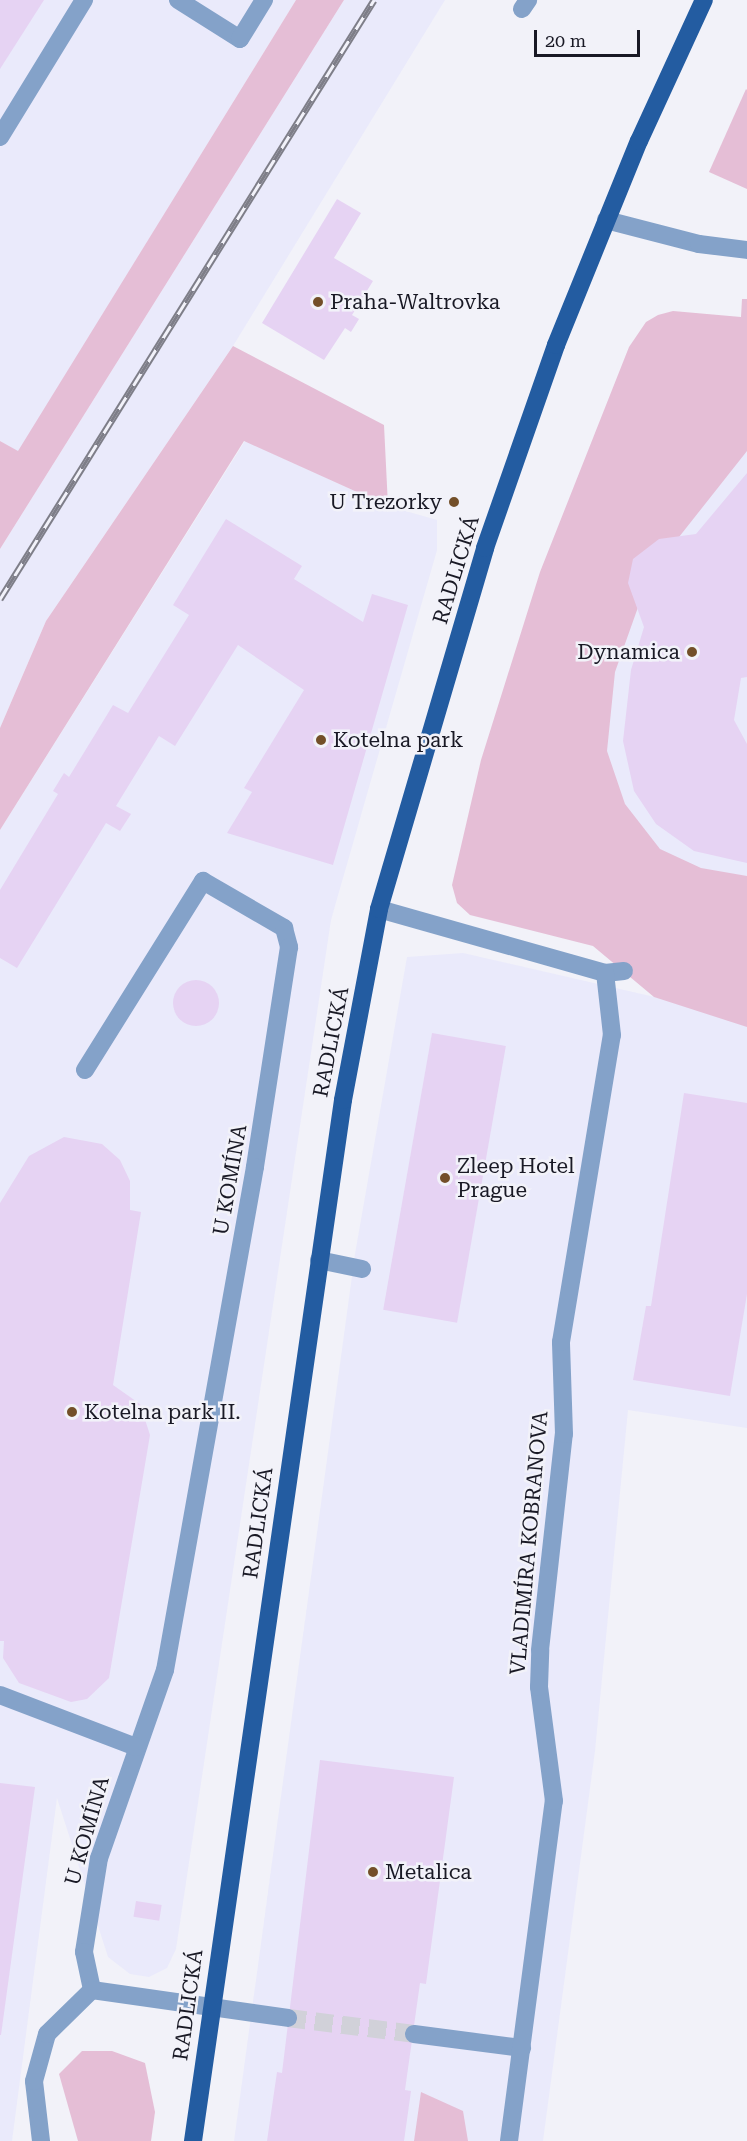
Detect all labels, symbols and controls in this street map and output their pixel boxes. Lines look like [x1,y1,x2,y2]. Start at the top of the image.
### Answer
scale bar [537,18,644,56]
text: 20 m [545,30,586,51]
place label: Praha-Waltrovka [330,289,500,315]
marker: Praha-Waltrovka [311,295,325,309]
place label: U Trezorky [329,489,442,515]
marker: U Trezorky [447,495,461,509]
street label: RADLICKÁ [428,513,484,627]
place label: Dynamica [577,639,680,665]
marker: Dynamica [685,645,699,659]
place label: Kotelna park [333,727,463,753]
marker: Kotelna park [314,733,328,747]
street label: RADLICKÁ [308,985,354,1099]
street label: U KOMÍNA [208,1122,252,1238]
place label: Zleep Hotel Prague [457,1153,574,1203]
marker: Zleep Hotel Prague [438,1171,452,1185]
place label: Kotelna park II. [84,1399,241,1425]
marker: Kotelna park II. [65,1405,79,1419]
street label: VLADIMÍRA KOBRANOVA [505,1410,553,1676]
street label: RADLICKÁ [238,1466,278,1580]
street label: U KOMÍNA [59,1773,115,1889]
place label: Metalica [385,1859,472,1885]
marker: Metalica [366,1865,380,1879]
street label: RADLICKÁ [168,1948,208,2062]

